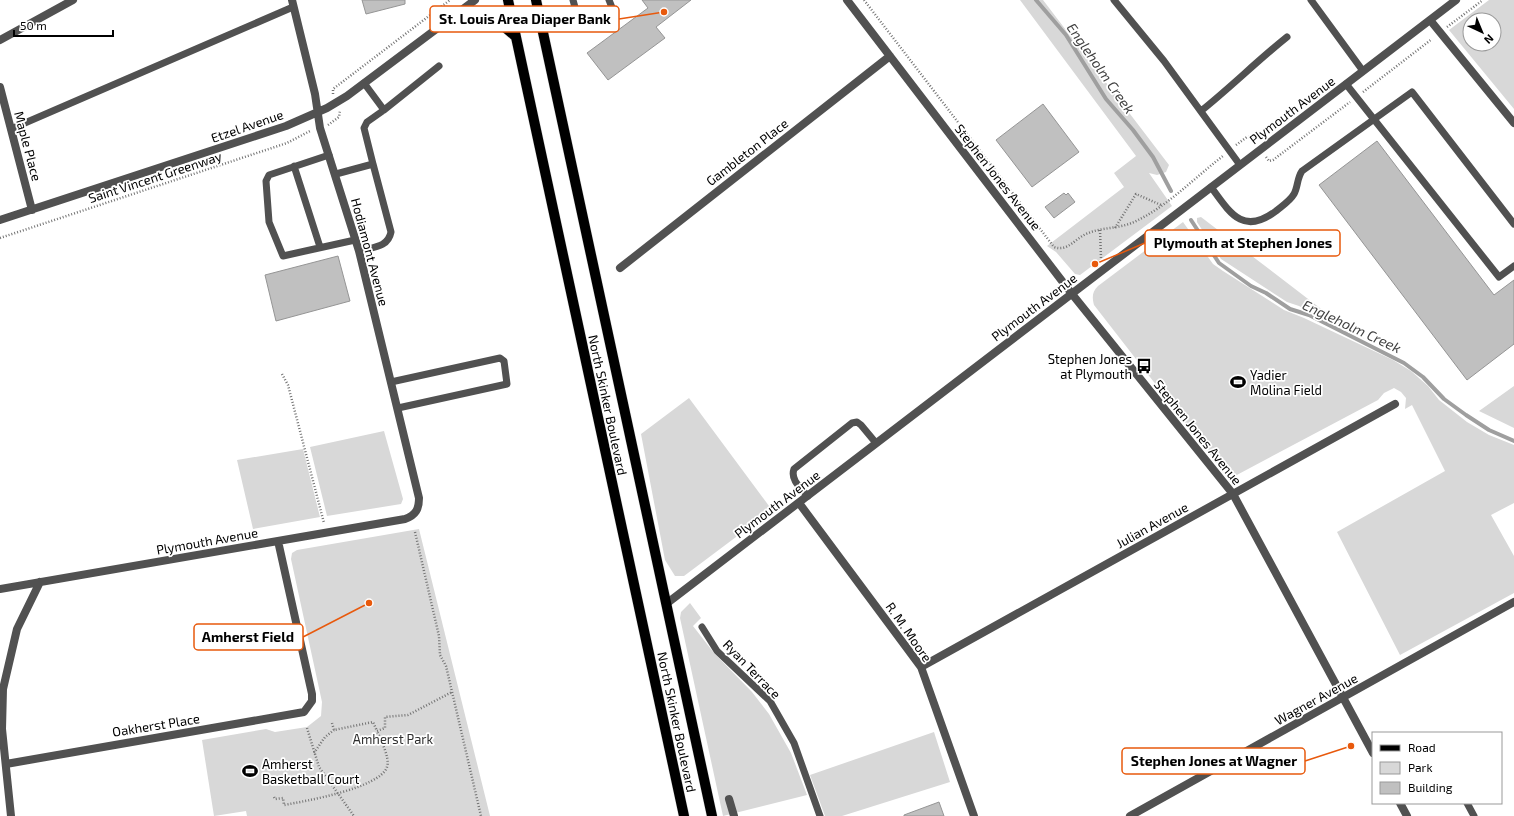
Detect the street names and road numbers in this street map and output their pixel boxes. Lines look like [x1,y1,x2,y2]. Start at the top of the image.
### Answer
street label: Plymouth Avenue [1246,73,1338,147]
street label: Etzel Avenue [209,106,285,146]
street label: Maple Place [11,109,45,183]
street label: Gambleton Place [703,115,791,189]
street label: Stephen Jones Avenue [952,121,1044,233]
street label: Saint Vincent Greenway [86,148,224,206]
street label: Hodiamont Avenue [348,196,392,308]
street label: Plymouth Avenue [988,270,1080,344]
street label: North Skinker Boulevard [585,333,631,477]
street label: Stephen Jones Avenue [1151,376,1245,488]
street label: Plymouth Avenue [731,467,823,541]
street label: Julian Avenue [1113,499,1191,551]
street label: Plymouth Avenue [155,524,259,558]
street label: R. M. Moore [883,599,935,665]
street label: Ryan Terrace [720,636,784,702]
street label: North Skinker Boulevard [654,650,700,794]
street label: Wagner Avenue [1272,670,1360,728]
street label: Oakherst Place [111,710,201,740]

